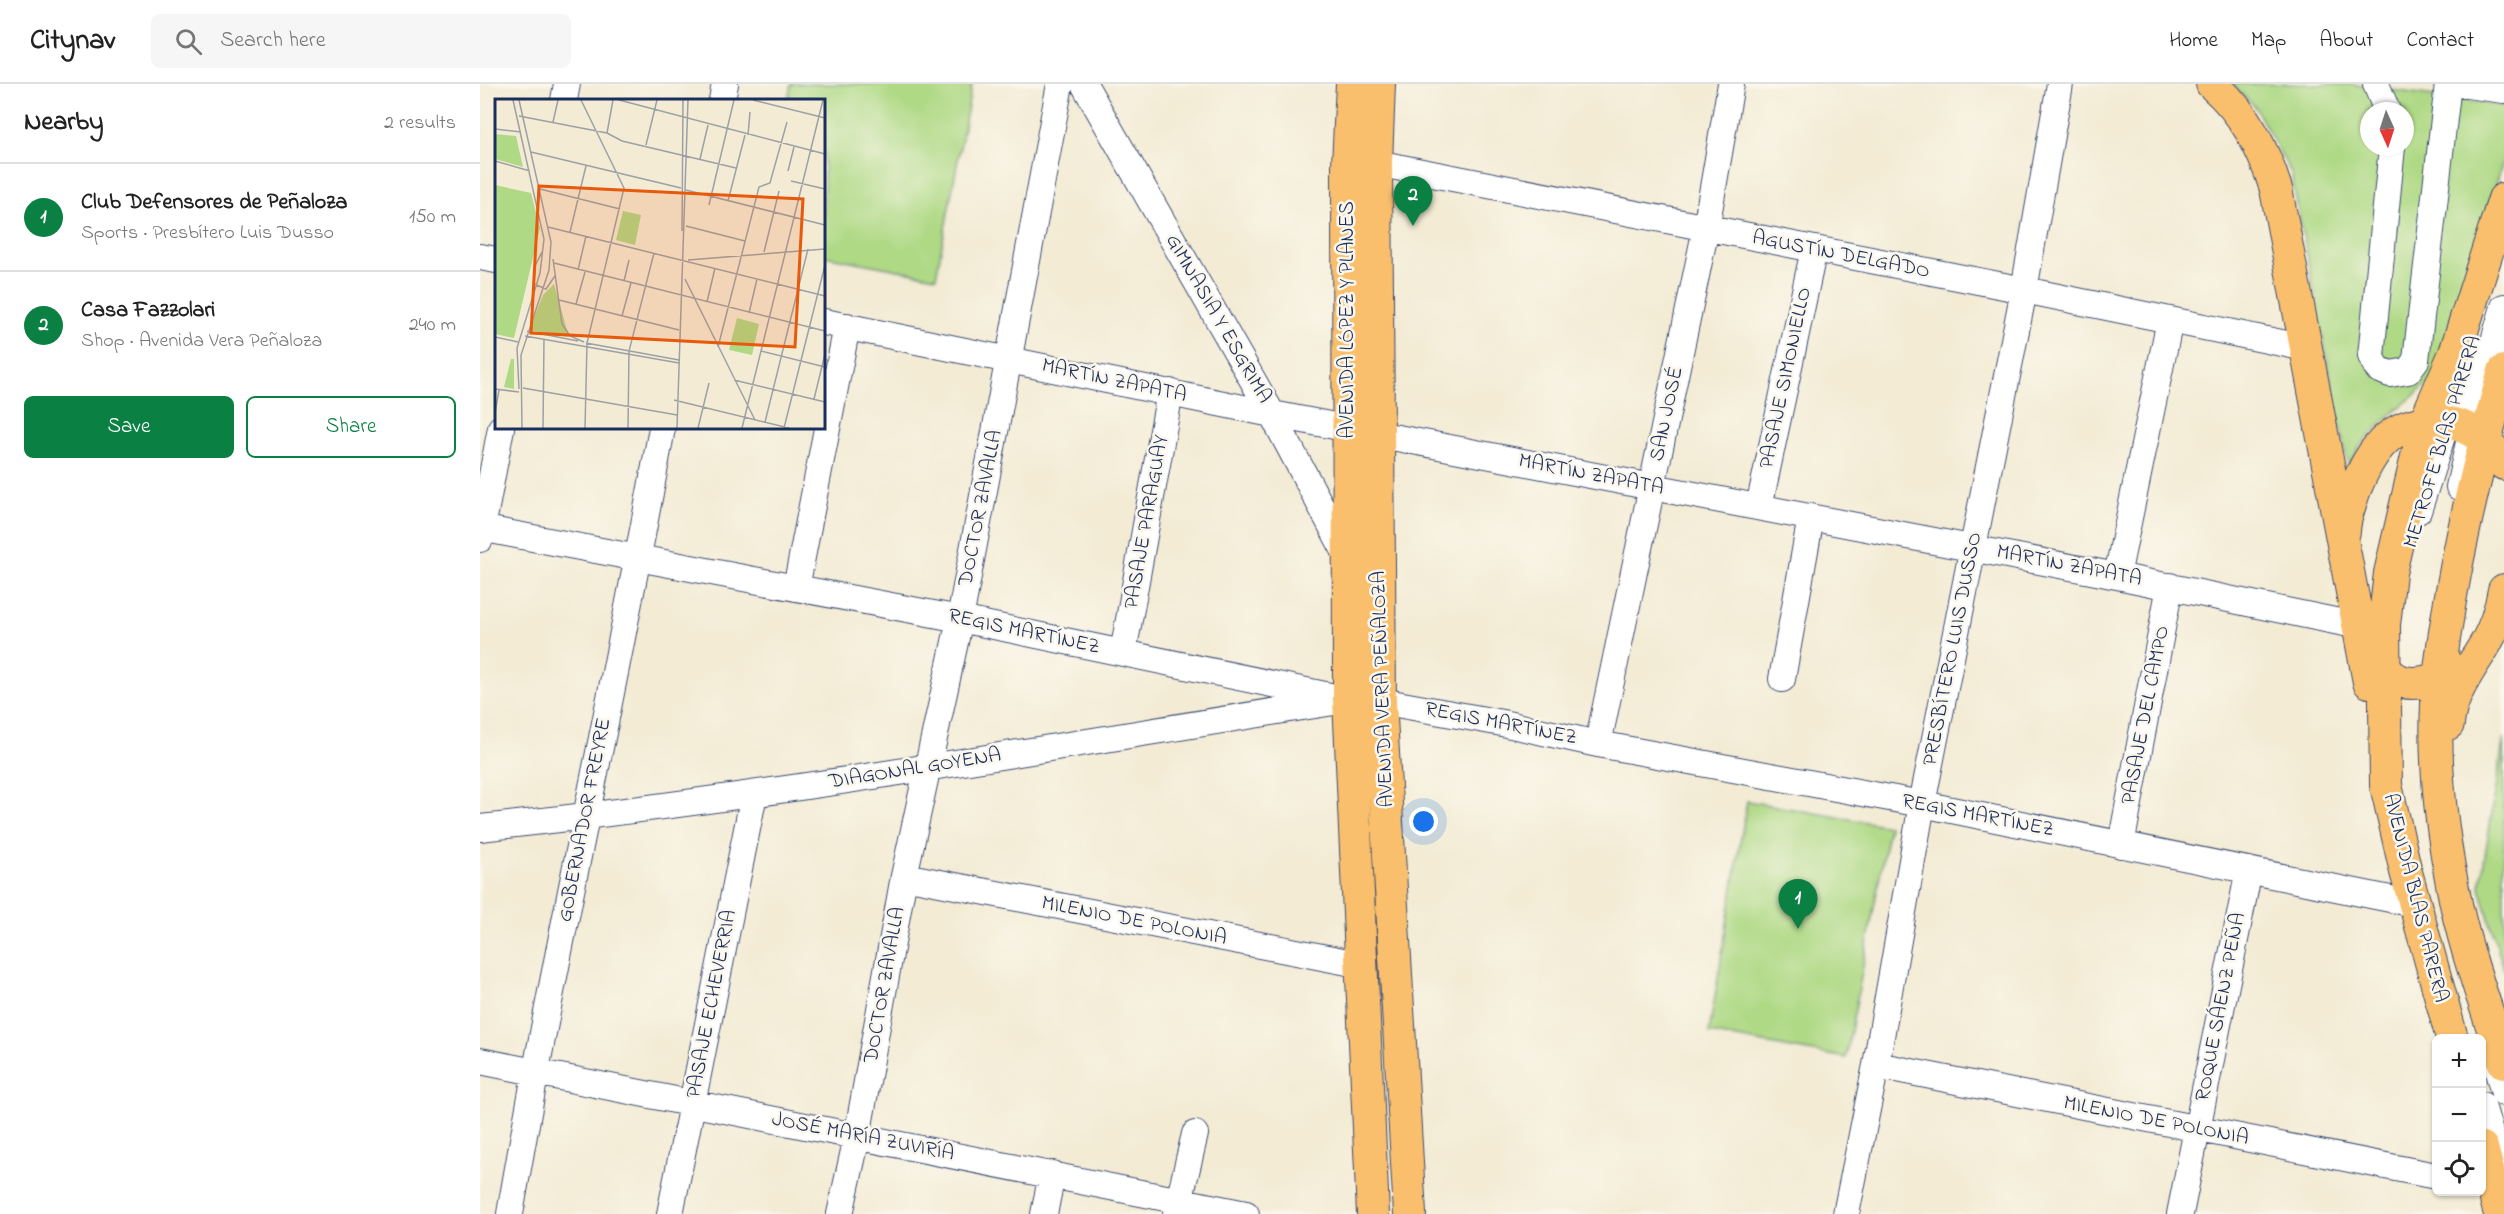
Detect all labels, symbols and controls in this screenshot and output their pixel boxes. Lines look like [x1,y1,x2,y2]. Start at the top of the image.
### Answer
search box [151,14,571,68]
text: Citynav [30,21,115,62]
icon: search [172,25,205,58]
text: Search here [220,25,326,57]
text: Home [2169,26,2218,56]
text: Map [2251,26,2286,56]
text: About [2319,26,2373,56]
text: Contact [2406,26,2474,56]
inset map [495,99,825,429]
north arrow [2360,102,2414,156]
text: Nearby [24,104,103,142]
text: 2 results [384,109,456,138]
pin: 2 [1394,176,1432,226]
text: Club Defensores de Peñaloza [81,187,347,219]
street label: AVENIDA LÓPEZ Y PLANES [1333,201,1363,439]
text: 1 [40,203,47,232]
text: 150 m [409,203,456,232]
text: Sports · Presbítero Luis Dusso [81,219,334,248]
street label: AGUSTÍN DELGADO [1750,223,1932,287]
street label: GIMNASIA Y ESGRIMA [1157,229,1279,409]
street label: PASAJE SIMONIELLO [1752,285,1820,471]
text: Casa Fazzolari [81,295,215,327]
text: 2 [39,311,48,340]
text: 240 m [409,311,456,340]
text: Shop · Avenida Vera Peñaloza [81,327,322,356]
street label: METROFE BLAS PARERA [2396,332,2490,552]
street label: MARTÍN ZAPATA [1039,351,1189,411]
street label: SAN JOSÉ [1642,364,1692,464]
button: Save [24,396,234,458]
button: Share [246,396,456,458]
street label: DOCTOR ZAVALLA [951,427,1011,590]
street label: PASAJE PARAGUAY [1117,432,1177,611]
street label: MARTÍN ZAPATA [1516,446,1666,504]
street label: PRESBÍTERO LUIS DUSSO [1916,530,1990,768]
street label: MARTÍN ZAPATA [1994,537,2144,595]
street label: AVENIDA VERA PEÑALOZA [1364,570,1402,808]
street label: REGIS MARTÍNEZ [945,601,1103,663]
street label: PASAJE DEL CAMPO [2114,623,2178,807]
street label: REGIS MARTÍNEZ [1422,695,1580,753]
street label: GOBERNADOR FREYRE [551,715,619,925]
street label: DIAGONAL GOYENA [826,741,1003,798]
street label: REGIS MARTÍNEZ [1899,787,2057,845]
street label: AVENIDA BLAS PARERA [2374,790,2456,1006]
your location [1409,807,1438,836]
pin: 1 [1778,880,1818,929]
street label: MILENIO DE POLONIA [1039,888,1229,954]
street label: DOCTOR ZAVALLA [856,904,914,1067]
street label: PASAJE ECHEVERRIA [679,907,745,1101]
street label: ROQUE SÁENZ PEÑA [2187,910,2254,1104]
map controls [2432,1034,2486,1196]
button: + [2432,1034,2486,1088]
street label: MILENIO DE POLONIA [2061,1088,2251,1154]
button: − [2432,1088,2486,1142]
street label: JOSÉ MARÍA ZUVIRÍA [769,1105,957,1169]
button: locate [2432,1142,2486,1196]

